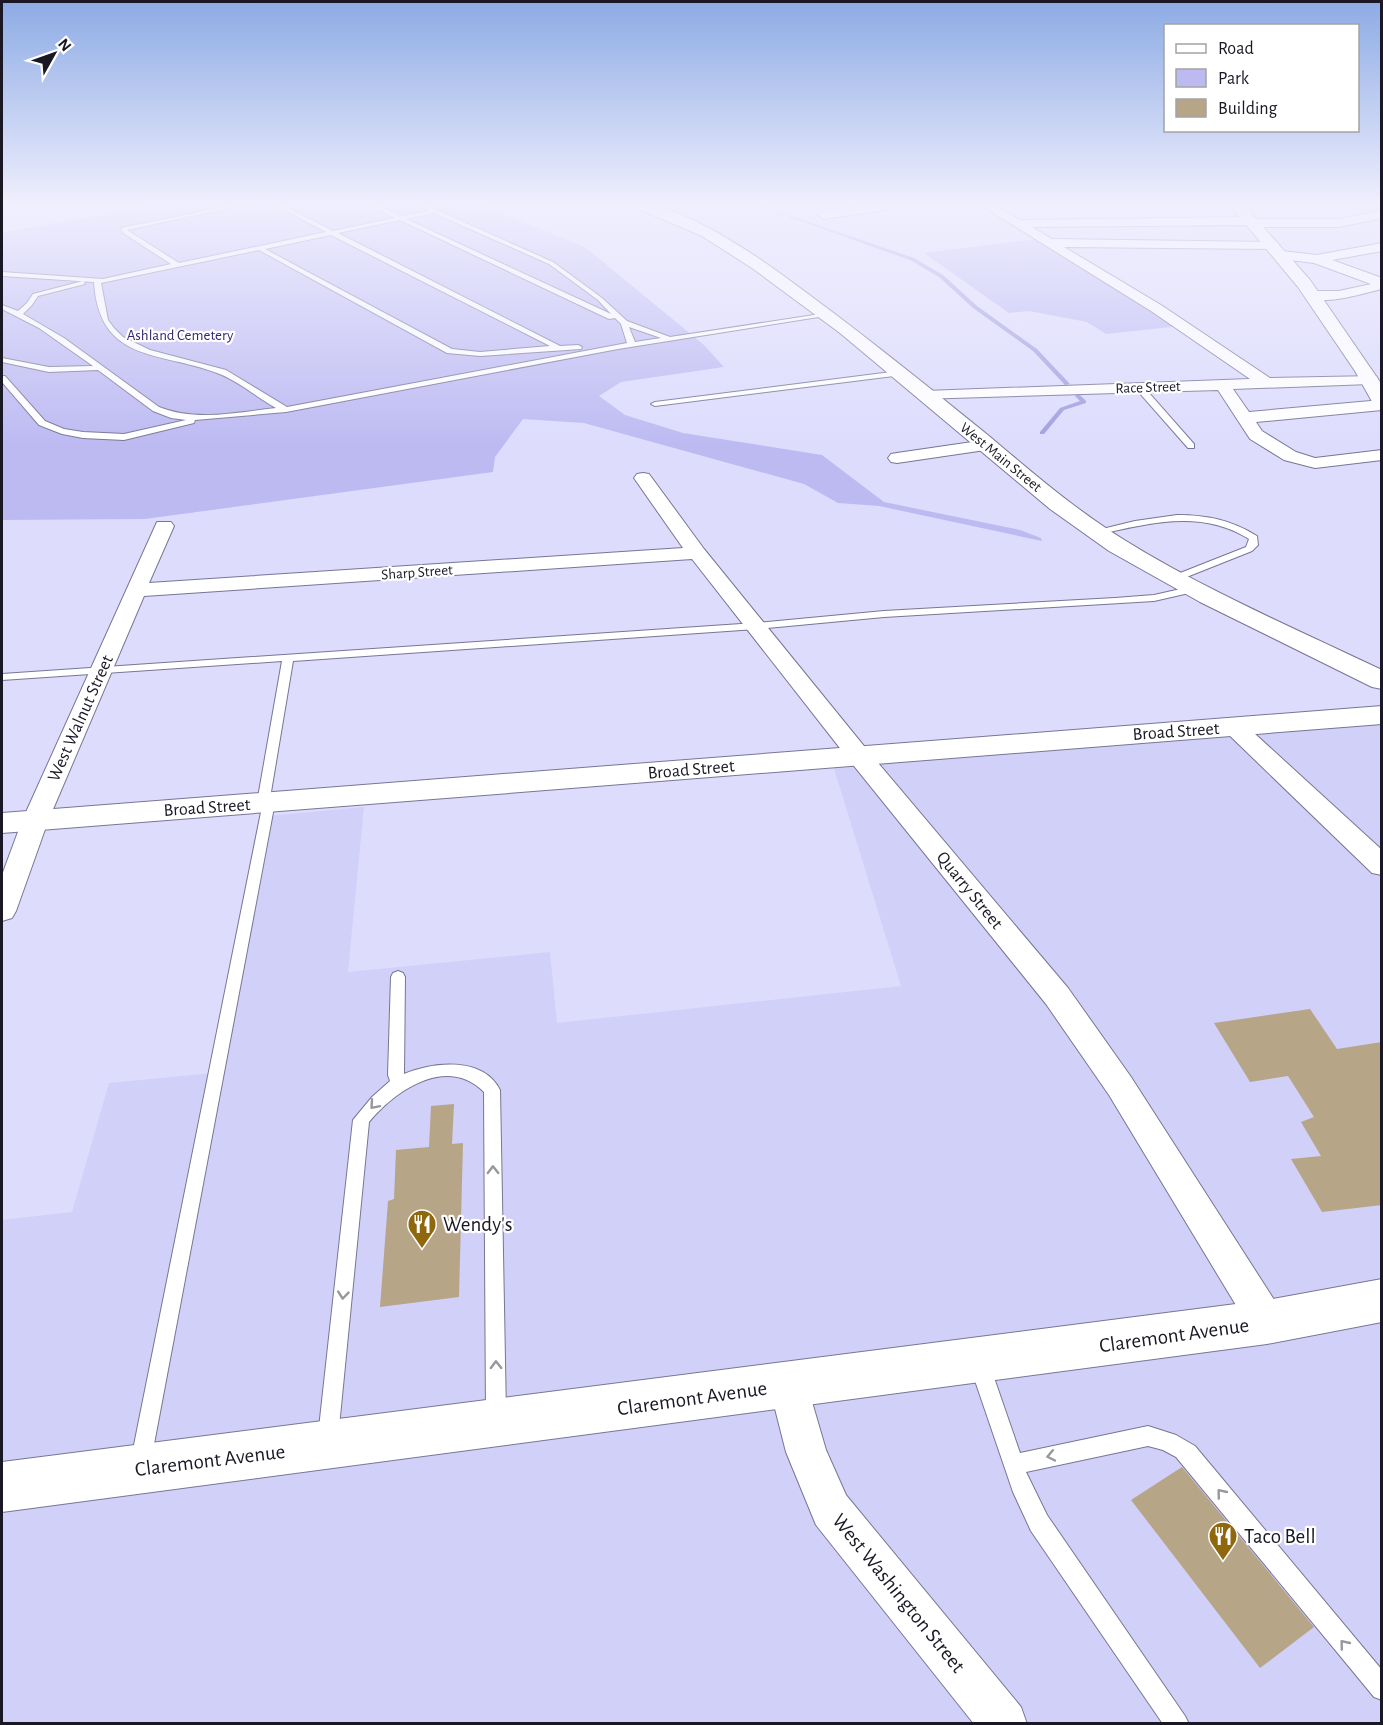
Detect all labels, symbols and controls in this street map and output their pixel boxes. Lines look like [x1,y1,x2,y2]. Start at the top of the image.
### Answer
north arrow [24,24,84,84]
legend [1164,24,1359,132]
text: N [55,36,74,54]
text: Road [1218,40,1254,58]
text: Park [1218,70,1250,88]
text: Building [1218,100,1278,118]
park label: Ashland Cemetery [127,328,234,343]
street label: Race Street [1115,379,1181,396]
street label: West Main Street [957,420,1045,495]
street label: Sharp Street [381,562,454,582]
street label: West Walnut Street [45,652,117,784]
street label: Broad Street [1132,720,1220,744]
street label: Broad Street [647,757,735,783]
street label: Broad Street [163,796,251,820]
street label: Quarry Street [933,849,1006,933]
one-way arrow [370,1098,381,1109]
one-way arrow [487,1166,499,1175]
restaurant icon: Wendy's [406,1208,438,1250]
place label: Wendy's [443,1214,512,1235]
one-way arrow [337,1290,350,1299]
street label: Claremont Avenue [1098,1315,1250,1356]
one-way arrow [489,1361,502,1370]
street label: Claremont Avenue [616,1378,768,1419]
street label: Claremont Avenue [134,1441,286,1480]
one-way arrow [1046,1449,1056,1462]
one-way arrow [1217,1489,1228,1500]
street label: West Washington Street [828,1510,969,1677]
restaurant icon: Taco Bell [1207,1520,1239,1562]
place label: Taco Bell [1244,1526,1316,1547]
one-way arrow [1341,1640,1352,1651]

